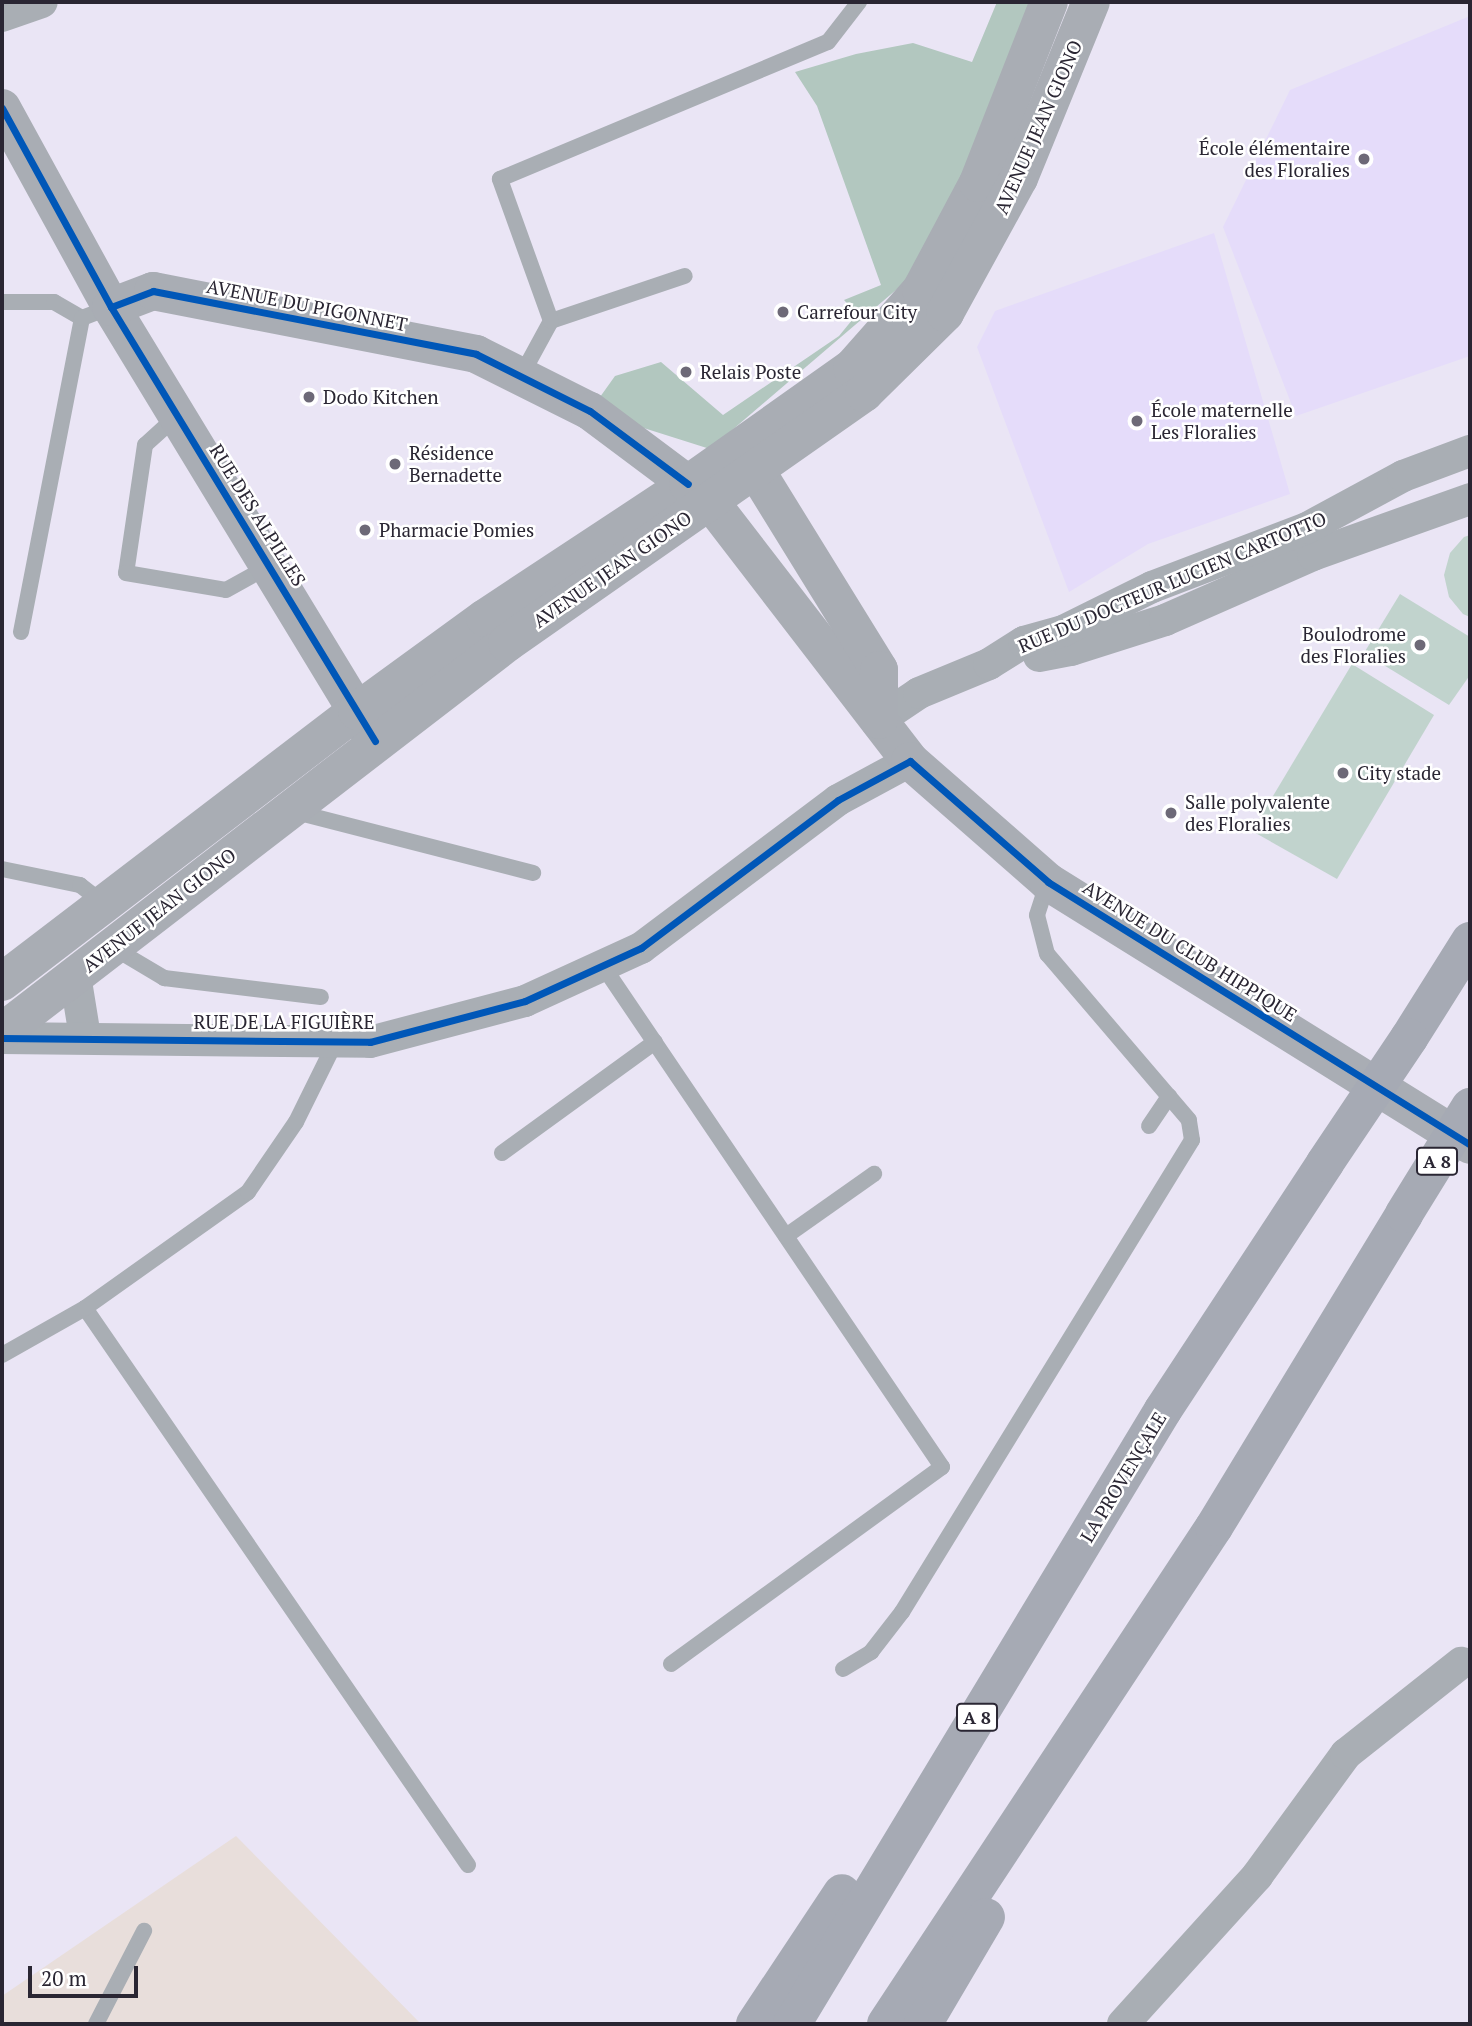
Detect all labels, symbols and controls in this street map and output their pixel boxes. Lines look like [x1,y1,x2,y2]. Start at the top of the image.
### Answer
street label: AVENUE JEAN GIONO [989,36,1087,218]
place label: École élémentaire des Floralies [1199,137,1350,181]
marker: École élémentaire des Floralies [1356,151,1372,167]
street label: AVENUE DU PIGONNET [205,274,409,336]
place label: Carrefour City [797,301,917,323]
marker: Carrefour City [775,304,791,320]
place label: Relais Poste [700,361,801,383]
marker: Relais Poste [678,364,694,380]
place label: Dodo Kitchen [323,386,439,408]
marker: Dodo Kitchen [301,389,317,405]
place label: École maternelle Les Floralies [1151,399,1293,443]
marker: École maternelle Les Floralies [1129,413,1145,429]
street label: RUE DES ALPILLES [205,440,311,590]
place label: Résidence Bernadette [409,442,502,486]
marker: Résidence Bernadette [387,456,403,472]
street label: AVENUE JEAN GIONO [528,506,696,632]
street label: RUE DU DOCTEUR LUCIEN CARTOTTO [1014,507,1330,657]
place label: Pharmacie Pomies [379,519,534,541]
marker: Pharmacie Pomies [357,522,373,538]
place label: Boulodrome des Floralies [1300,623,1406,667]
marker: Boulodrome des Floralies [1412,637,1428,653]
place label: City stade [1357,762,1441,784]
marker: City stade [1335,765,1351,781]
place label: Salle polyvalente des Floralies [1185,791,1330,835]
marker: Salle polyvalente des Floralies [1163,805,1179,821]
street label: AVENUE JEAN GIONO [78,843,240,977]
street label: AVENUE DU CLUB HIPPIQUE [1079,876,1301,1026]
street label: RUE DE LA FIGUIÈRE [193,1011,375,1033]
road number: A 8 [1414,1146,1460,1176]
street label: LA PROVENÇALE [1075,1408,1171,1546]
road number: A 8 [954,1702,1000,1732]
scale bar [32,1952,142,1996]
text: 20 m [41,1964,87,1992]

